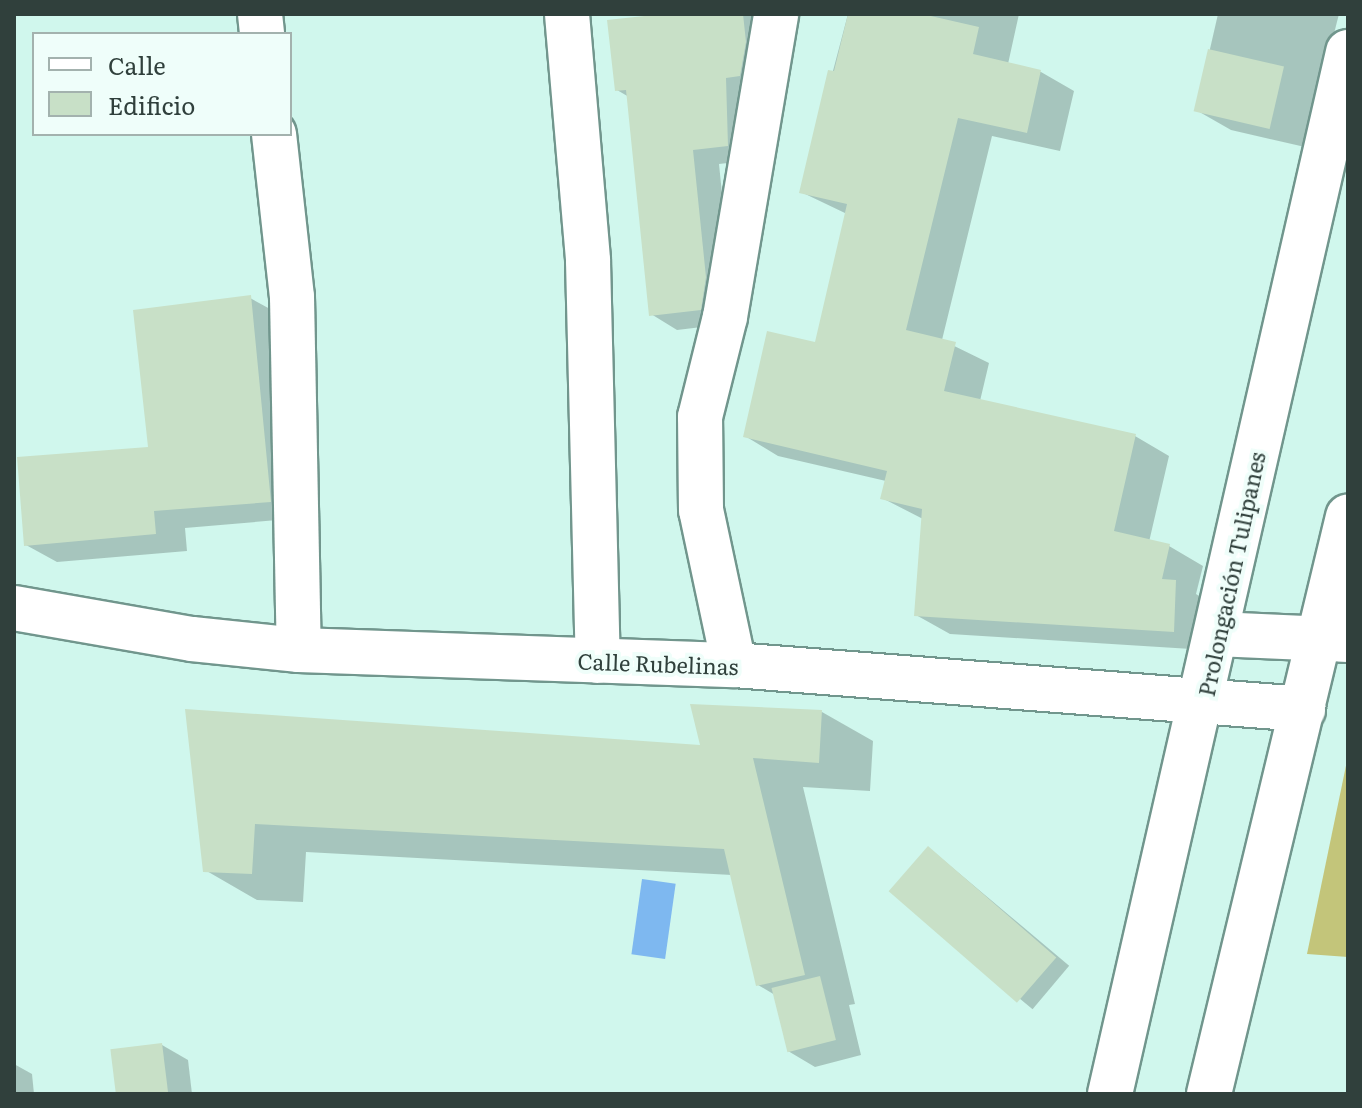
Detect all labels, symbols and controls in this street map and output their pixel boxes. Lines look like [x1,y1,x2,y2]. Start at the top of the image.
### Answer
legend [32,32,292,136]
text: Calle [108,47,166,82]
text: Edificio [108,87,195,122]
street label: Prolongación Tulipanes [1192,449,1270,699]
street label: Calle Rubelinas [577,647,739,679]

